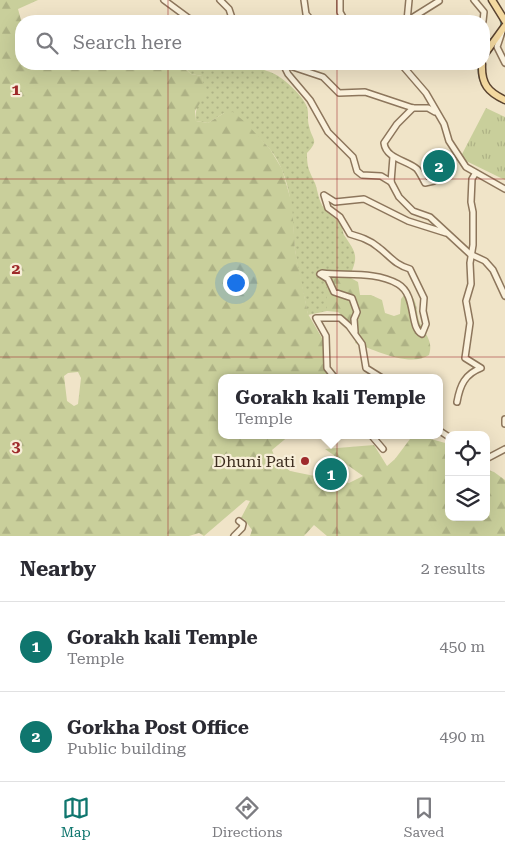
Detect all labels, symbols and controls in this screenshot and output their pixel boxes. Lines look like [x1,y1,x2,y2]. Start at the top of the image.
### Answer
search box [15,15,490,70]
icon: search [33,29,61,57]
text: Search here [73,31,182,54]
text: 1 [12,80,21,99]
pin: 2 [423,147,455,185]
text: 2 [12,259,21,278]
your location [223,270,249,296]
popup [218,374,443,439]
text: Gorakh kali Temple [235,386,426,409]
text: Temple [235,409,292,428]
map controls [445,431,490,521]
button: locate [445,431,490,476]
text: 3 [12,437,21,456]
place label: Dhuni Pati [214,452,295,471]
marker: Dhuni Pati [299,455,311,467]
pin: 1 [315,455,347,493]
button: layers [445,476,490,521]
text: Nearby [20,557,96,581]
text: 2 results [421,559,485,578]
text: Gorakh kali Temple [67,626,258,649]
text: 1 [32,637,40,656]
text: 450 m [439,637,485,656]
text: Temple [67,649,124,668]
text: Gorkha Post Office [67,716,249,739]
text: 2 [32,727,40,746]
text: 490 m [439,727,485,746]
text: Public building [67,739,186,758]
tab: Map [61,794,91,840]
tab: Directions [212,794,282,840]
tab: Saved [404,794,444,840]

